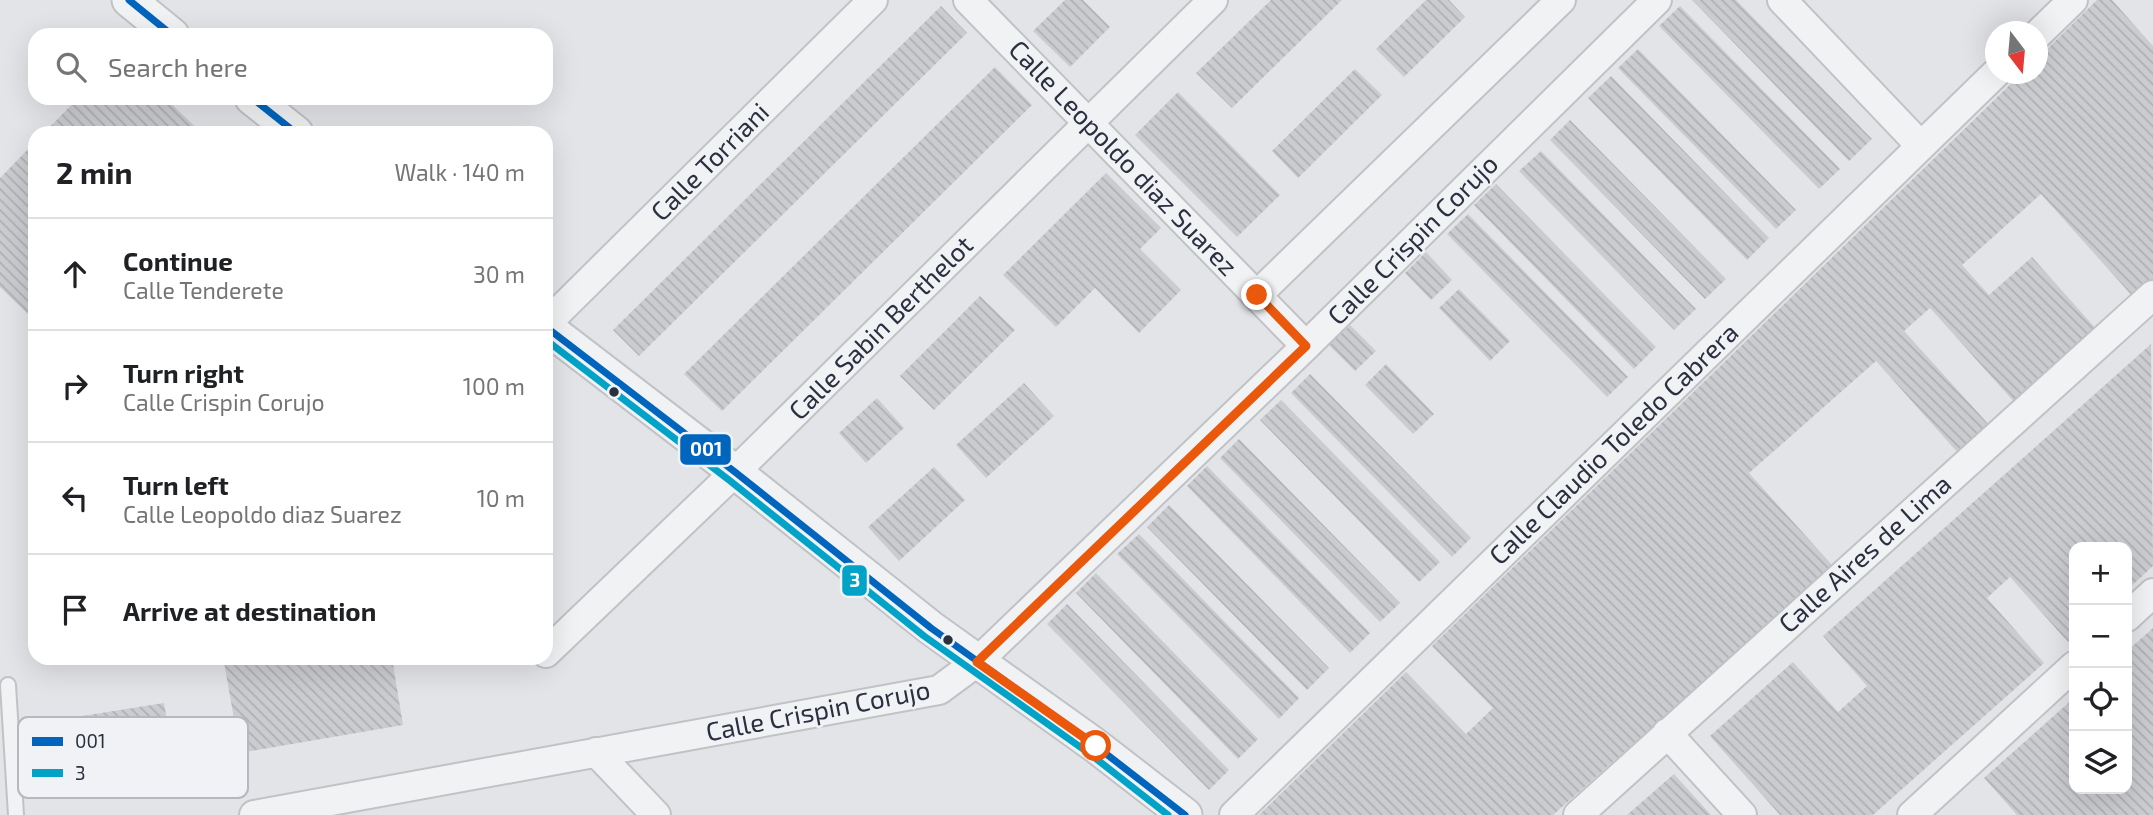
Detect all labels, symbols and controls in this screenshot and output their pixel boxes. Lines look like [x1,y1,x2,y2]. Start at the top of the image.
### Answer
north arrow [1985,21,2048,84]
search box [28,28,553,105]
street label: Calle Leopoldo diaz Suarez [1004,33,1245,281]
icon: search [52,48,90,86]
text: Search here [108,51,248,82]
street label: Calle Torriani [644,96,774,226]
street label: Calle Crispin Corujo [1320,147,1503,330]
text: 2 min [56,154,133,190]
text: Walk · 140 m [394,158,525,186]
street label: Calle Sabin Berthelot [782,229,978,425]
text: Continue [123,245,233,276]
icon: ahead [56,255,94,293]
text: 30 m [473,260,525,288]
text: Calle Tenderete [123,276,284,304]
route end [1241,279,1272,310]
street label: Calle Claudio Toledo Cabrera [1482,316,1744,570]
text: Turn right [123,357,244,388]
icon: right [56,367,94,405]
text: 100 m [463,372,525,400]
unlabelled marker [607,385,621,399]
text: Calle Crispin Corujo [123,388,324,416]
line badge: 001 [679,433,732,466]
text: 001 [690,437,722,460]
street label: Calle Aires de Lima [1772,467,1956,638]
text: Turn left [123,469,229,500]
icon: left [56,479,94,517]
text: 10 m [477,484,525,512]
text: Calle Leopoldo diaz Suarez [123,500,402,528]
map controls [2069,542,2132,794]
button: + [2069,542,2132,605]
line badge: 3 [841,564,868,597]
text: 3 [850,568,860,591]
icon: arrive [56,591,94,629]
text: Arrive at destination [123,595,376,626]
button: − [2069,605,2132,668]
unlabelled marker [941,633,955,647]
button: locate [2069,668,2132,731]
street label: Calle Crispin Corujo [703,673,932,746]
legend [18,717,248,798]
text: 001 [75,729,105,752]
route start [1080,730,1111,761]
button: layers [2069,731,2132,794]
text: 3 [75,761,86,784]

